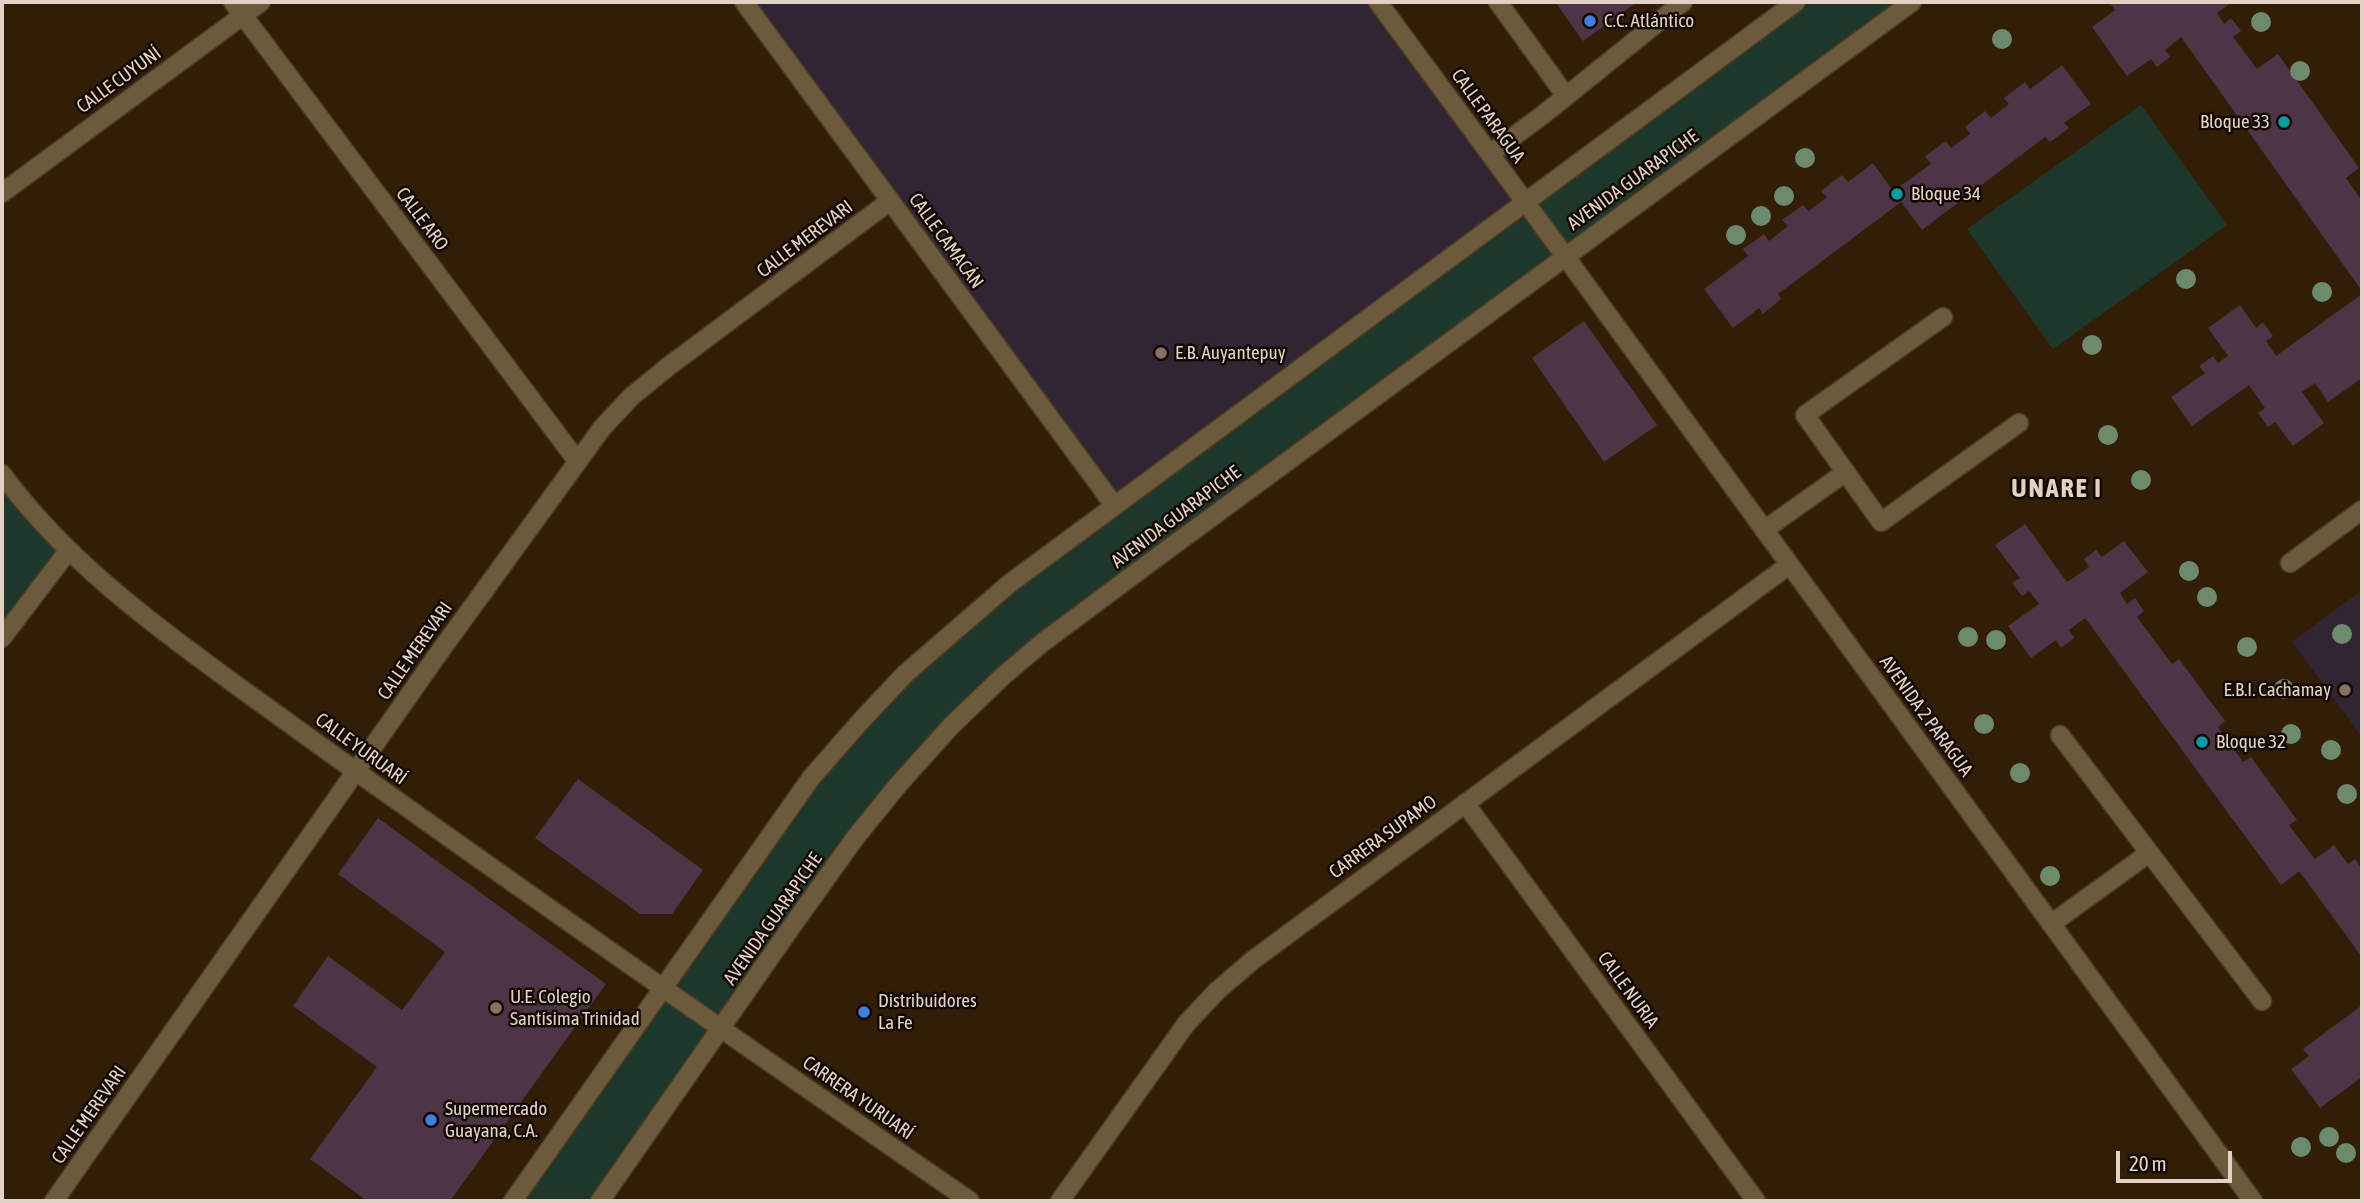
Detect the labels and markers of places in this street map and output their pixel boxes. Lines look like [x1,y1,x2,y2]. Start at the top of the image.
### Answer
place label: C.C. Atlántico [1604,10,1694,32]
marker: C.C. Atlántico [1582,13,1598,29]
place label: Bloque 33 [2200,111,2270,133]
marker: Bloque 33 [2276,114,2292,130]
place label: Bloque 34 [1911,183,1981,205]
marker: Bloque 34 [1889,186,1905,202]
place label: E.B. Auyantepuy [1175,342,1286,364]
marker: E.B. Auyantepuy [1153,345,1169,361]
place label: E.B.I. Cachamay [2223,679,2331,701]
marker: E.B.I. Cachamay [2337,682,2353,698]
place label: Bloque 32 [2216,731,2286,753]
marker: Bloque 32 [2194,734,2210,750]
place label: U.E. Colegio Santísima Trinidad [510,986,640,1030]
place label: Distribuidores La Fe [878,990,977,1034]
marker: U.E. Colegio Santísima Trinidad [488,1000,504,1016]
marker: Distribuidores La Fe [856,1004,872,1020]
place label: Supermercado Guayana, C.A. [445,1098,547,1142]
marker: Supermercado Guayana, C.A. [423,1112,439,1128]

